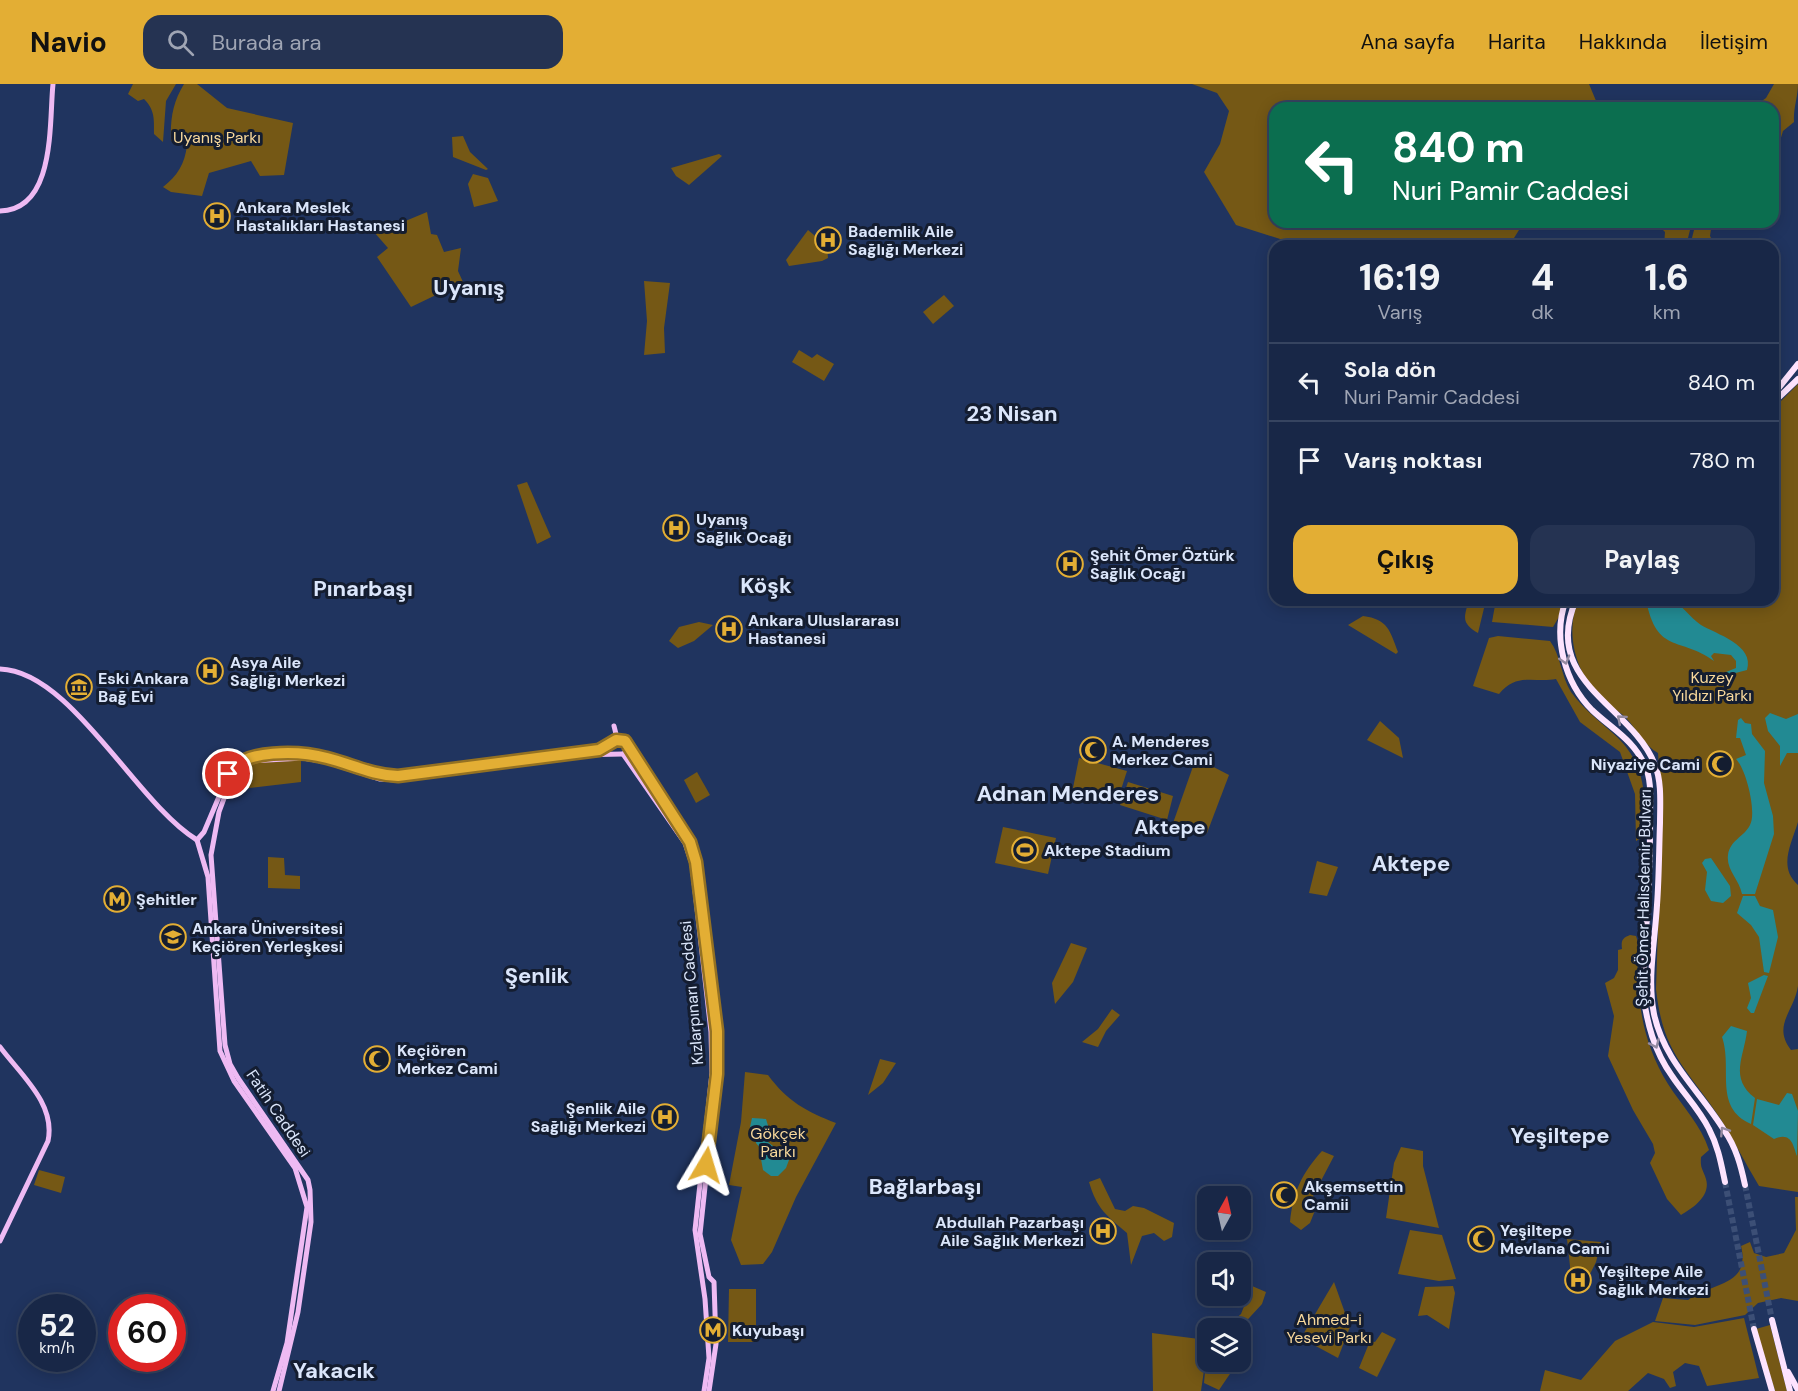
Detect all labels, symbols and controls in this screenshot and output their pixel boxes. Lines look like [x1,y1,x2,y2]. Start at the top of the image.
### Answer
search box [143,15,563,69]
text: Navio [30,24,107,61]
icon: search [164,26,197,59]
text: Burada ara [212,28,321,57]
text: Ana sayfa [1360,28,1455,56]
text: Harita [1488,28,1546,56]
text: Hakkında [1579,28,1667,56]
text: İletişim [1700,28,1768,56]
text: 840 m [1392,120,1525,175]
icon: left [1293,126,1371,204]
park label: Uyanış Parkı [173,127,261,148]
text: Nuri Pamir Caddesi [1392,173,1629,208]
place label: Ankara Meslek Hastalıkları Hastanesi [236,197,405,236]
hospital icon: Ankara Meslek Hastalıkları Hastanesi [202,201,232,231]
place label: Bademlik Aile Sağlığı Merkezi [848,221,963,260]
hospital icon: Bademlik Aile Sağlığı Merkezi [813,225,843,255]
text: 16:19 [1359,254,1441,301]
text: 4 [1531,254,1554,301]
text: 1.6 [1645,254,1689,301]
district label: Uyanış [433,273,505,302]
text: Varış [1377,299,1422,325]
text: dk [1531,299,1554,325]
text: km [1653,299,1681,325]
text: Sola dön [1344,355,1436,384]
icon: left [1293,366,1326,399]
text: 840 m [1688,368,1755,397]
text: Nuri Pamir Caddesi [1344,384,1520,410]
district label: 23 Nisan [966,399,1058,428]
icon: arrive [1293,444,1326,477]
text: Varış noktası [1344,446,1482,475]
text: 780 m [1690,446,1755,475]
place label: Uyanış Sağlık Ocağı [696,509,792,548]
hospital icon: Uyanış Sağlık Ocağı [661,513,691,543]
button: Çıkış [1293,525,1518,594]
button: Paylaş [1530,525,1755,594]
place label: Şehit Ömer Öztürk Sağlık Ocağı [1090,545,1235,584]
hospital icon: Şehit Ömer Öztürk Sağlık Ocağı [1055,549,1085,579]
district label: Köşk [740,571,792,600]
district label: Pınarbaşı [313,574,413,603]
place label: Ankara Uluslararası Hastanesi [748,610,899,649]
hospital icon: Ankara Uluslararası Hastanesi [714,614,744,644]
place label: Asya Aile Sağlığı Merkezi [230,652,345,691]
one-way arrow [1558,654,1570,665]
hospital icon: Asya Aile Sağlığı Merkezi [195,656,225,686]
park label: Kuzey Yıldızı Parkı [1672,667,1752,706]
place label: Eski Ankara Bağ Evi [98,668,189,707]
museum icon: Eski Ankara Bağ Evi [64,672,94,702]
one-way arrow [1617,715,1628,726]
place label: A. Menderes Merkez Cami [1112,731,1213,770]
mosque icon: A. Menderes Merkez Cami [1078,735,1108,765]
pin [202,748,253,799]
mosque icon: Niyaziye Cami [1705,749,1735,779]
place label: Niyaziye Cami [1591,754,1700,775]
icon: arrive [211,757,244,790]
district label: Adnan Menderes [977,779,1159,808]
street label: Şehit Ömer Halisdemir Bulvarı [1631,789,1656,1007]
district label: Aktepe [1134,814,1206,840]
sports icon: Aktepe Stadium [1010,835,1040,865]
place label: Aktepe Stadium [1044,840,1170,861]
district label: Aktepe [1372,849,1450,878]
metro station icon: Şehitler [102,884,132,914]
place label: Şehitler [136,889,197,910]
place label: Ankara Üniversitesi Keçiören Yerleşkesi [192,918,343,957]
street label: Kızlarpınarı Caddesi [675,920,708,1066]
school or university icon: Ankara Üniversitesi Keçiören Yerleşkesi [158,922,188,952]
district label: Şenlik [505,961,570,990]
one-way arrow [1648,1038,1660,1049]
place label: Keçiören Merkez Cami [397,1040,498,1079]
mosque icon: Keçiören Merkez Cami [362,1044,392,1074]
street label: Fatih Caddesi [242,1066,315,1161]
place label: Şenlik Aile Sağlığı Merkezi [531,1098,646,1137]
hospital icon: Şenlik Aile Sağlığı Merkezi [650,1102,680,1132]
district label: Yeşiltepe [1511,1121,1609,1150]
park label: Gökçek Parkı [750,1123,806,1162]
one-way arrow [1720,1127,1732,1137]
position arrow [674,1133,738,1197]
district label: Bağlarbaşı [869,1172,981,1201]
place label: Akşemsettin Camii [1304,1176,1403,1215]
mosque icon: Akşemsettin Camii [1269,1180,1299,1210]
north arrow [1197,1186,1251,1240]
map controls [1197,1186,1251,1372]
place label: Abdullah Pazarbaşı Aile Sağlık Merkezi [935,1212,1084,1251]
hospital icon: Abdullah Pazarbaşı Aile Sağlık Merkezi [1088,1216,1118,1246]
place label: Yeşiltepe Mevlana Cami [1500,1220,1610,1259]
mosque icon: Yeşiltepe Mevlana Cami [1466,1224,1496,1254]
button: sound [1197,1252,1251,1306]
place label: Yeşiltepe Aile Sağlık Merkezi [1598,1261,1709,1300]
hospital icon: Yeşiltepe Aile Sağlık Merkezi [1563,1265,1593,1295]
speed limit sign: 60 [108,1294,186,1372]
text: 52 [39,1306,75,1345]
park label: Ahmed-i Yesevi Parkı [1286,1309,1372,1348]
metro station icon: Kuyubaşı [698,1315,728,1345]
button: layers [1197,1318,1251,1372]
place label: Kuyubaşı [732,1320,804,1341]
text: km/h [39,1338,75,1358]
district label: Yakacık [293,1356,375,1385]

